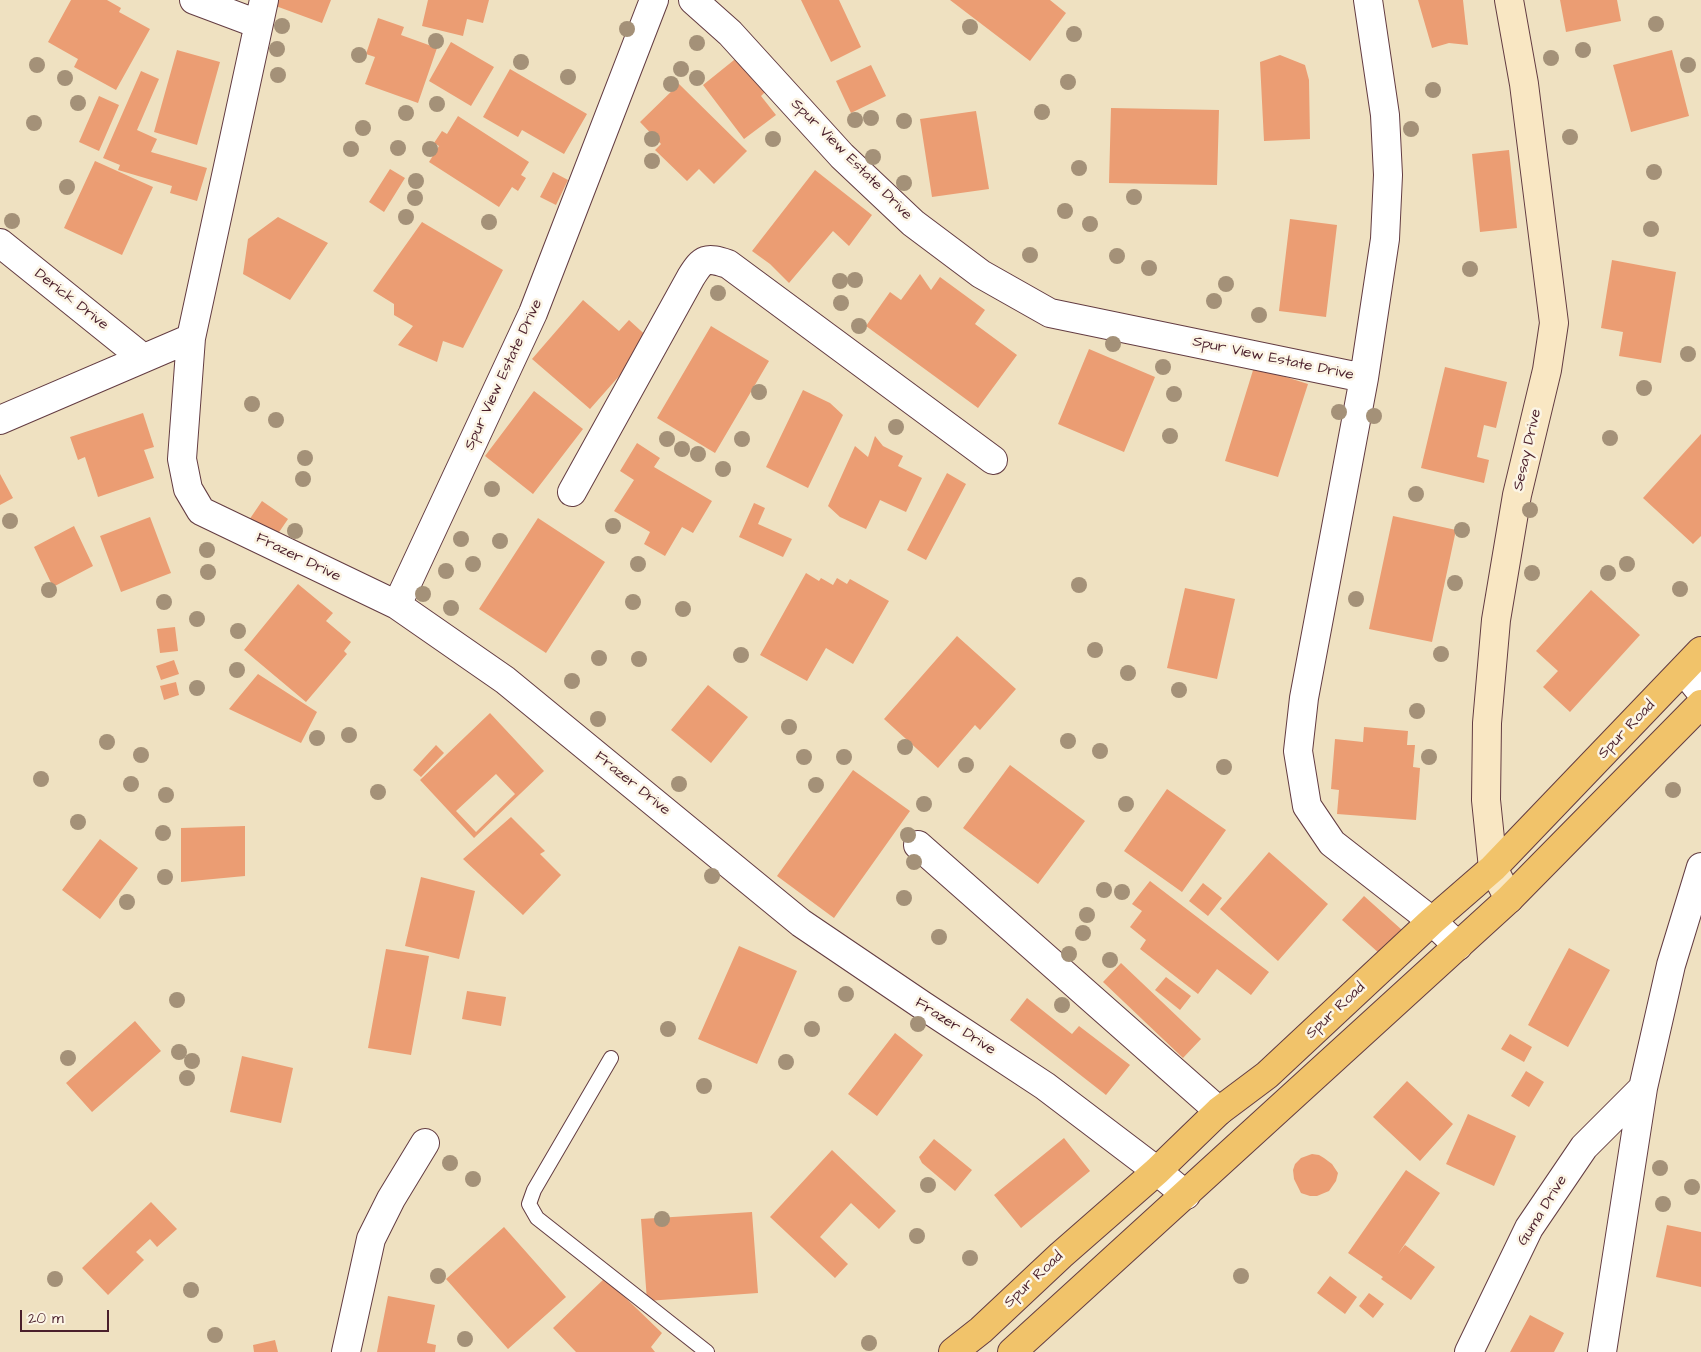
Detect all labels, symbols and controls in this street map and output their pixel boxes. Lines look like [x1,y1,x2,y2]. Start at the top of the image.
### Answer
street label: Spur View Estate Drive [787,96,915,224]
street label: Derick Drive [30,265,112,335]
street label: Spur View Estate Drive [461,297,547,453]
street label: Spur View Estate Drive [1191,333,1355,385]
street label: Sesay Drive [1510,407,1546,493]
street label: Frazer Drive [253,530,343,586]
street label: Spur Road [1595,697,1659,763]
street label: Frazer Drive [590,748,674,820]
street label: Spur Road [1303,979,1369,1043]
street label: Frazer Drive [911,994,999,1060]
street label: Guma Drive [1514,1173,1572,1249]
street label: Spur Road [1001,1248,1067,1312]
scale bar [22,1300,111,1332]
text: 20 m [28,1308,64,1329]

